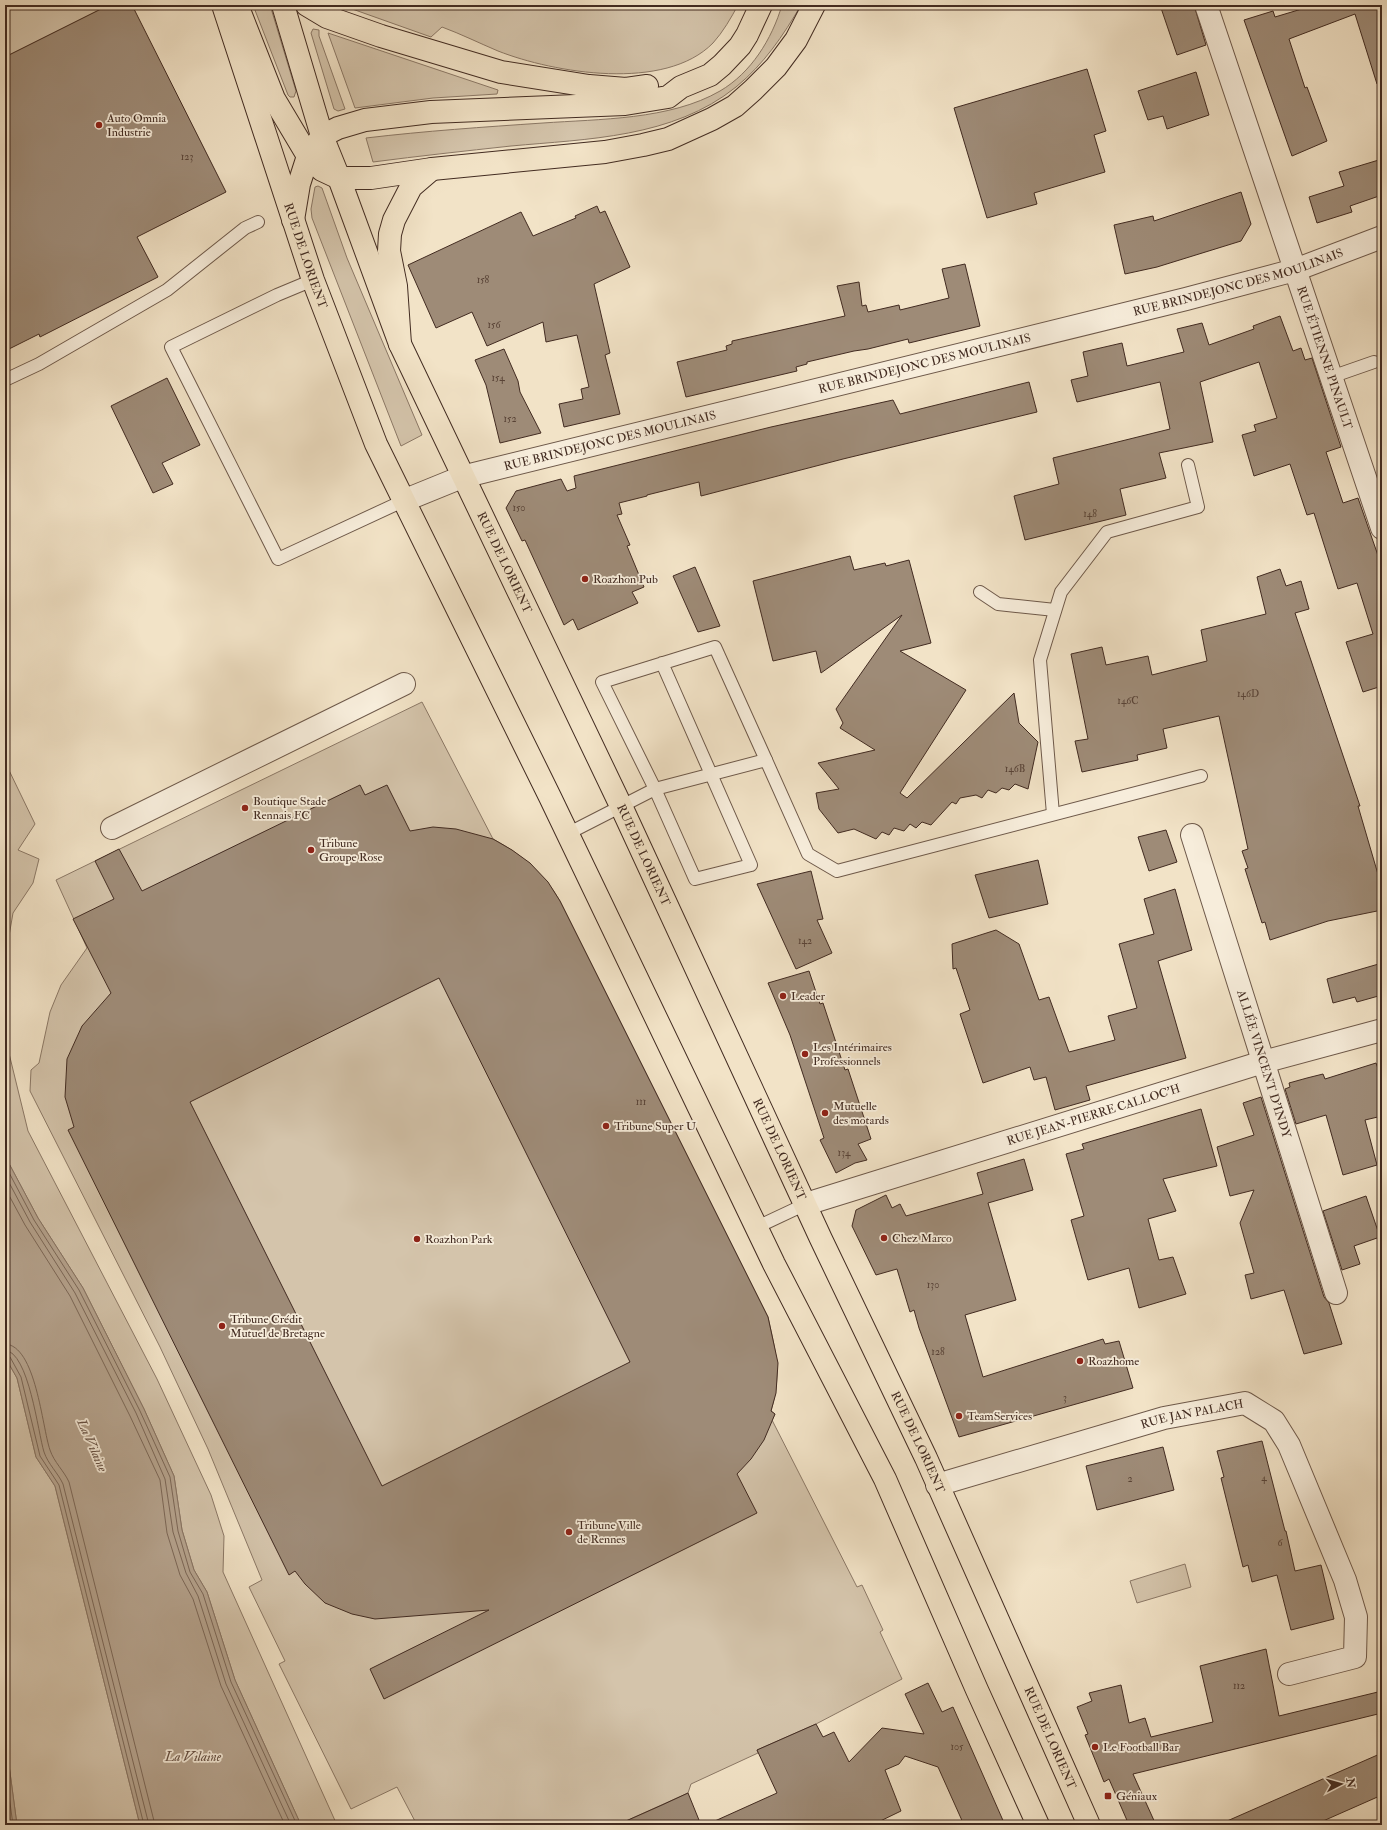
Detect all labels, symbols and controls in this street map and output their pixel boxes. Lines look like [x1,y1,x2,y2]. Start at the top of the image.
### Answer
place label: Auto Omnia Industrie [106,111,167,140]
marker: Auto Omnia Industrie [94,120,104,130]
house number: 123 [181,151,193,163]
street label: RUE DE LORIENT [280,201,330,311]
street label: RUE BRINDEJONC DES MOULINAIS [1132,245,1346,320]
house number: 158 [477,274,490,286]
street label: RUE ÉTIENNE PINAULT [1293,284,1355,431]
house number: 156 [488,319,501,331]
street label: RUE BRINDEJONC DES MOULINAIS [817,330,1032,397]
house number: 154 [491,372,505,384]
street label: RUE BRINDEJONC DES MOULINAIS [502,408,718,474]
house number: 152 [504,413,516,425]
house number: 150 [513,502,525,514]
house number: 148 [1083,508,1097,520]
street label: RUE DE LORIENT [473,510,535,616]
place label: Roazhon Pub [593,572,658,587]
marker: Roazhon Pub [580,574,590,584]
house number: 146D [1237,688,1259,700]
house number: 146C [1117,695,1139,707]
house number: 146B [1005,763,1025,775]
place label: Boutique Stade Rennais FC [253,794,326,823]
street label: RUE DE LORIENT [613,802,673,909]
marker: Boutique Stade Rennais FC [240,803,250,813]
place label: Tribune Groupe Rose [319,836,382,865]
marker: Tribune Groupe Rose [306,845,316,855]
house number: 142 [798,935,812,947]
street label: ALLÉE VINCENT D'INDY [1233,987,1294,1141]
place label: Leader [791,989,826,1004]
marker: Leader [778,991,788,1001]
place label: Les Intérimaires Professionnels [813,1040,892,1069]
marker: Les Intérimaires Professionnels [800,1049,810,1059]
street label: RUE JEAN-PIERRE CALLOC'H [1005,1081,1182,1149]
house number: 111 [636,1096,647,1108]
street label: RUE DE LORIENT [749,1096,809,1203]
place label: Mutuelle des motards [833,1099,889,1128]
marker: Mutuelle des motards [820,1108,830,1118]
place label: Tribune Super U [614,1119,696,1134]
marker: Tribune Super U [601,1121,611,1131]
house number: 134 [838,1147,851,1159]
place label: Chez Marco [892,1231,952,1246]
place label: Roazhon Park [425,1232,493,1247]
marker: Chez Marco [879,1233,889,1243]
marker: Roazhon Park [412,1234,422,1244]
house number: 130 [927,1279,939,1291]
place label: Tribune Crédit Mutuel de Bretagne [230,1312,325,1341]
marker: Tribune Crédit Mutuel de Bretagne [217,1321,227,1331]
house number: 128 [931,1346,945,1358]
place label: Roazhome [1088,1354,1139,1369]
marker: Roazhome [1075,1356,1085,1366]
street label: RUE DE LORIENT [887,1389,948,1496]
house number: 3 [1063,1392,1067,1404]
street label: RUE JAN PALACH [1139,1396,1245,1432]
place label: TeamServices [967,1409,1032,1424]
marker: TeamServices [954,1411,964,1421]
water label: La Vilaine [73,1416,111,1475]
house number: 4 [1261,1472,1267,1484]
house number: 2 [1127,1473,1133,1485]
place label: Tribune Ville de Rennes [577,1518,641,1547]
marker: Tribune Ville de Rennes [564,1527,574,1537]
house number: 6 [1277,1537,1283,1549]
house number: 112 [1233,1680,1245,1692]
street label: RUE DE LORIENT [1021,1684,1079,1792]
place label: Le Football Bar [1103,1740,1179,1755]
house number: 105 [950,1741,964,1753]
marker: Le Football Bar [1090,1742,1100,1752]
water label: La Vilaine [164,1749,222,1765]
north arrow [1321,1764,1361,1804]
text: N [1343,1776,1358,1790]
place label: Géniaux [1116,1789,1158,1804]
marker: Géniaux [1103,1791,1113,1801]

